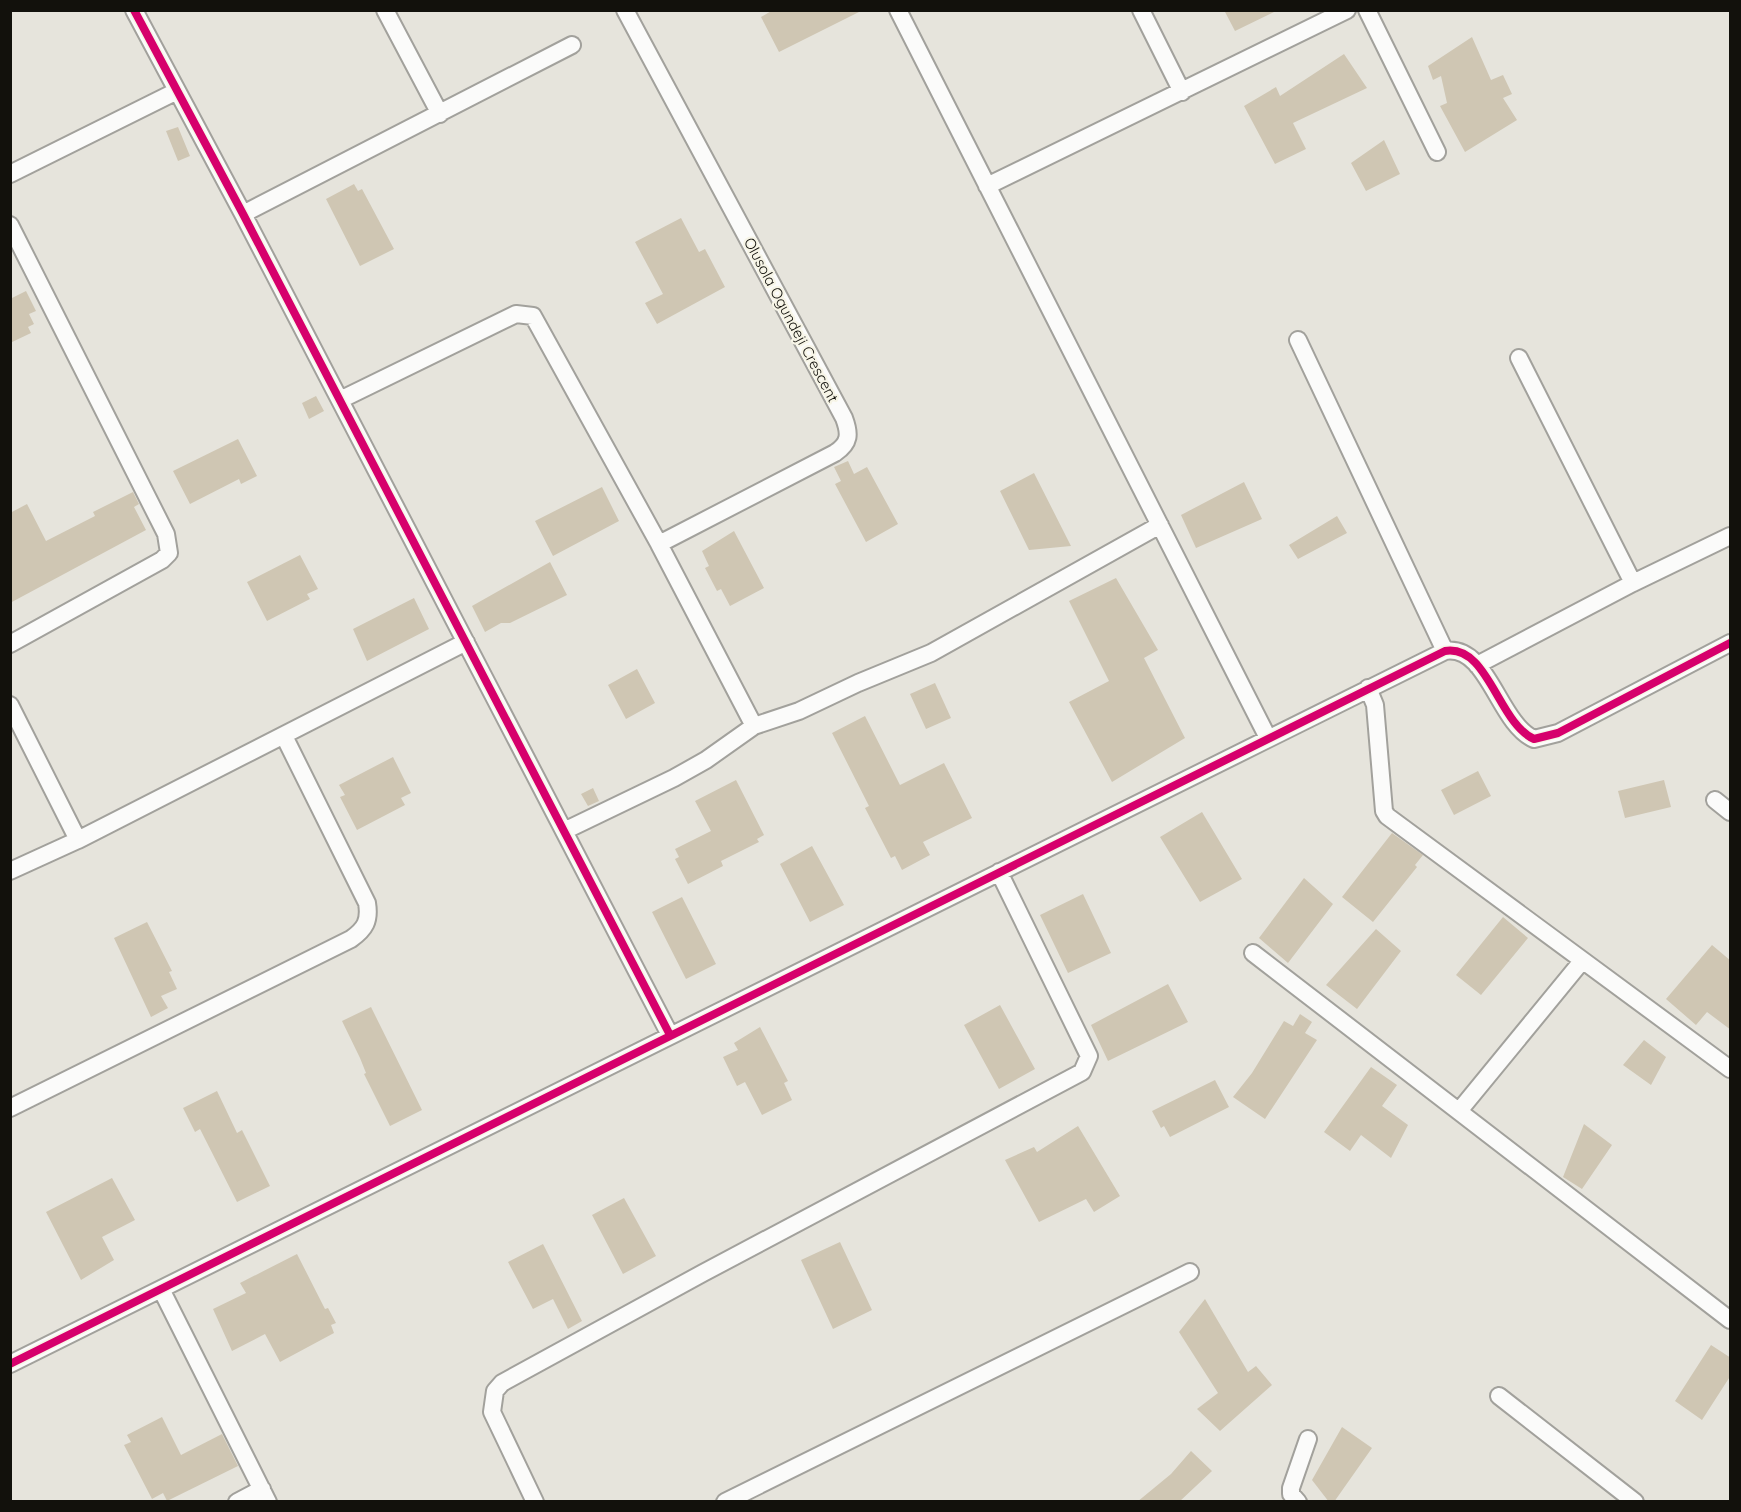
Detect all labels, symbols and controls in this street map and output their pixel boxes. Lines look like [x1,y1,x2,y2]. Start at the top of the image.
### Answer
street label: Olusola Ogundeji Crescent [740,234,843,405]

